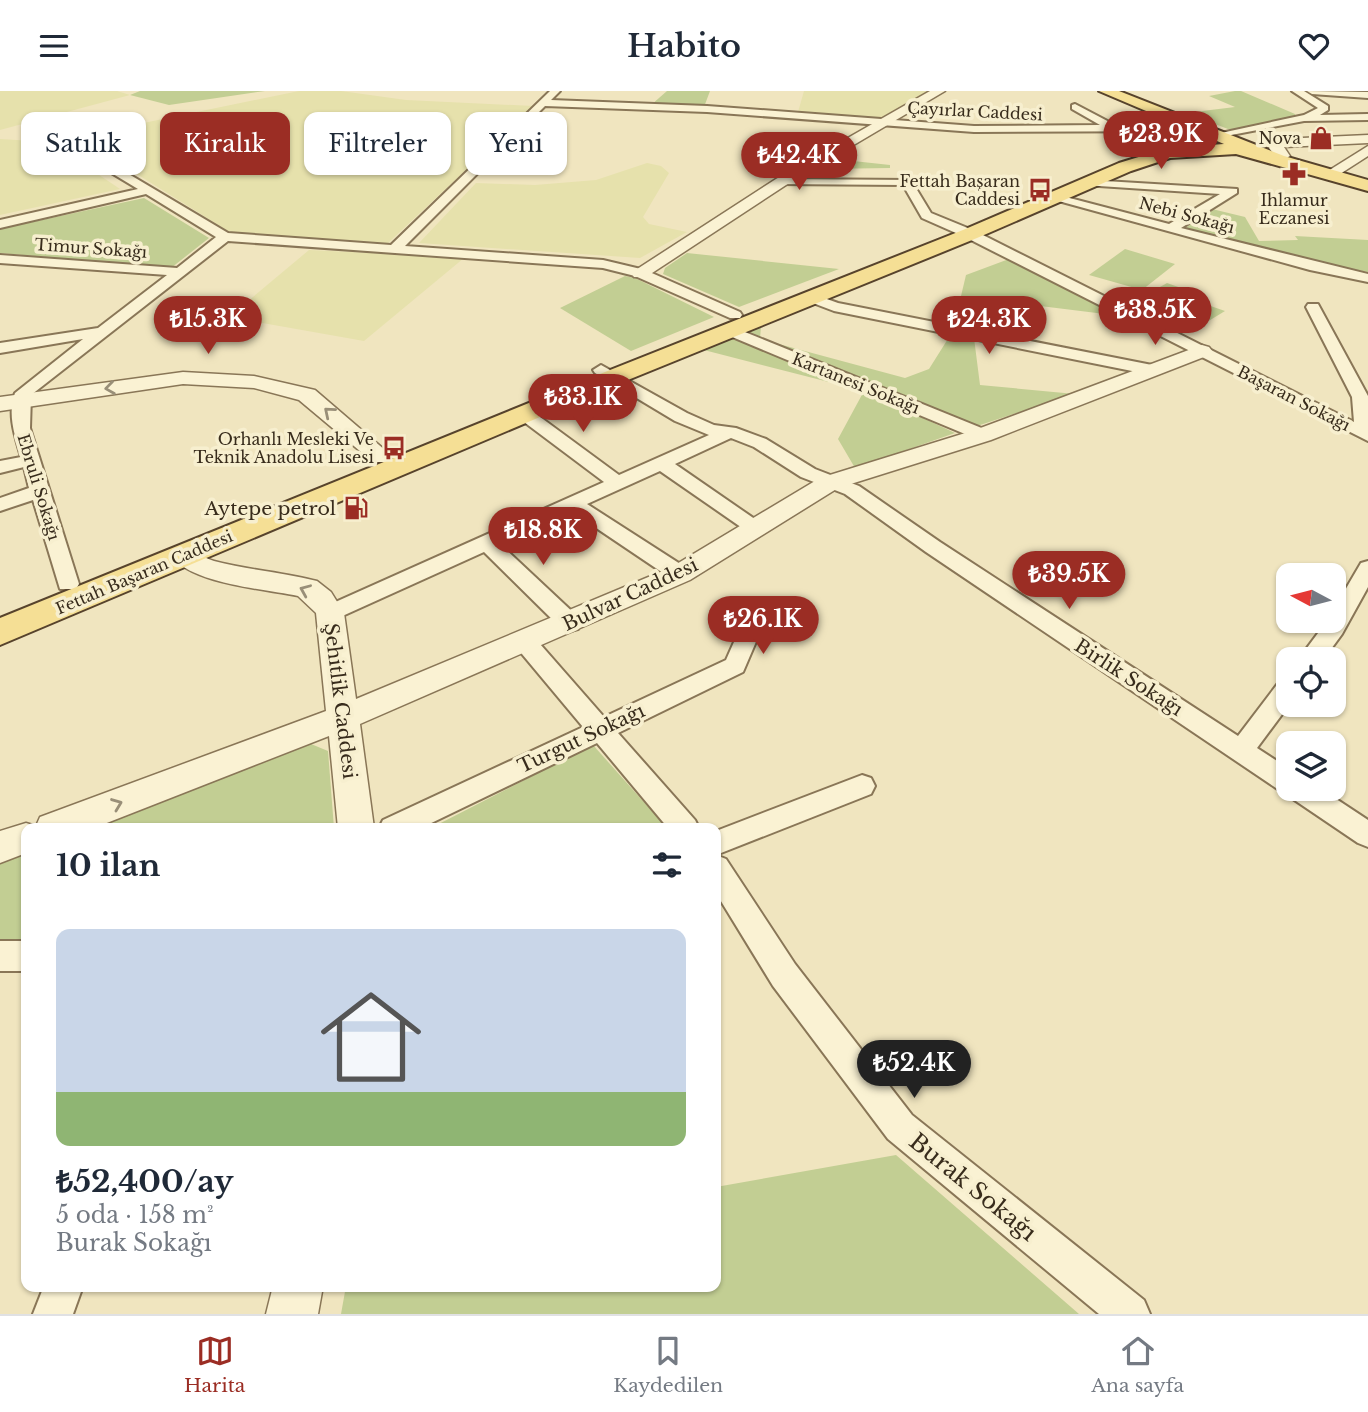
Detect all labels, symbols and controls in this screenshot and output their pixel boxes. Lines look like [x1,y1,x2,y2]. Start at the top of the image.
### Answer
text: Habito [627,26,741,66]
icon: menu [35,27,73,65]
icon: heart [1295,27,1333,65]
street label: Çayırlar Caddesi [907,97,1044,125]
pin: ₺23.9K [1104,111,1218,171]
chip: Satılık [21,112,146,175]
chip: Kiralık [160,112,290,175]
chip: Filtreler [304,112,451,175]
chip: Yeni [465,112,567,175]
text: ₺23.9K [1119,120,1203,148]
shop icon: Nova [1307,124,1335,152]
place label: Nova [1258,128,1301,148]
pin: ₺42.4K [742,133,856,192]
text: ₺42.4K [757,141,841,169]
pharmacy icon: Ihlamur Eczanesi [1280,160,1308,188]
place label: Fettah Başaran Caddesi [899,171,1021,209]
bus stop icon: Fettah Başaran Caddesi [1026,176,1054,204]
place label: Ihlamur Eczanesi [1259,190,1330,228]
street label: Nebi Sokağı [1137,193,1238,238]
street label: Timur Sokağı [34,234,148,262]
pin: ₺38.5K [1098,287,1212,347]
pin: ₺15.3K [151,296,265,356]
pin: ₺24.3K [932,296,1046,356]
text: ₺38.5K [1115,296,1195,324]
text: ₺15.3K [170,305,246,333]
text: ₺24.3K [948,305,1030,333]
street label: Kartanesi Sokağı [789,348,923,418]
street label: Başaran Sokağı [1234,361,1354,435]
pin: ₺33.1K [526,375,640,434]
one-way arrow [105,380,116,395]
text: ₺33.1K [544,383,622,411]
one-way arrow [325,408,338,420]
place label: Orhanlı Mesleki Ve Teknik Anadolu Lisesi [194,429,375,467]
street label: Ebruli Sokağı [13,431,65,543]
bus stop icon: Orhanlı Mesleki Ve Teknik Anadolu Lisesi [380,434,408,462]
fuel station icon: Aytepe petrol [342,494,370,522]
place label: Aytepe petrol [204,497,336,520]
pin: ₺18.8K [486,507,600,567]
text: ₺18.8K [504,516,582,544]
street label: Fettah Başaran Caddesi [52,525,236,618]
pin: ₺39.5K [1012,552,1126,611]
street label: Bulvar Caddesi [559,553,702,636]
text: ₺39.5K [1028,560,1110,588]
north arrow [1276,563,1346,633]
map controls [1276,563,1346,801]
one-way arrow [300,584,312,598]
pin: ₺26.1K [706,596,820,656]
text: ₺26.1K [724,605,802,633]
street label: Şehitlik Caddesi [320,622,362,781]
street label: Birlik Sokağı [1070,634,1188,721]
button: locate [1276,647,1346,717]
street label: Turgut Sokağı [514,699,649,778]
button: layers [1276,731,1346,801]
one-way arrow [110,798,122,812]
icon: filters [648,846,686,884]
text: 10 ilan [56,847,160,884]
icon: home [308,974,434,1100]
pin: ₺52.4K [857,1041,971,1100]
text: ₺52.4K [873,1049,955,1077]
street label: Burak Sokağı [904,1127,1042,1247]
text: ₺52,400/ay [56,1163,233,1200]
text: 5 oda · 158 m² [56,1201,214,1229]
text: Burak Sokağı [56,1229,212,1257]
tab: Harita [184,1332,245,1397]
tab: Kaydedilen [613,1332,723,1397]
tab: Ana sayfa [1091,1332,1184,1397]

